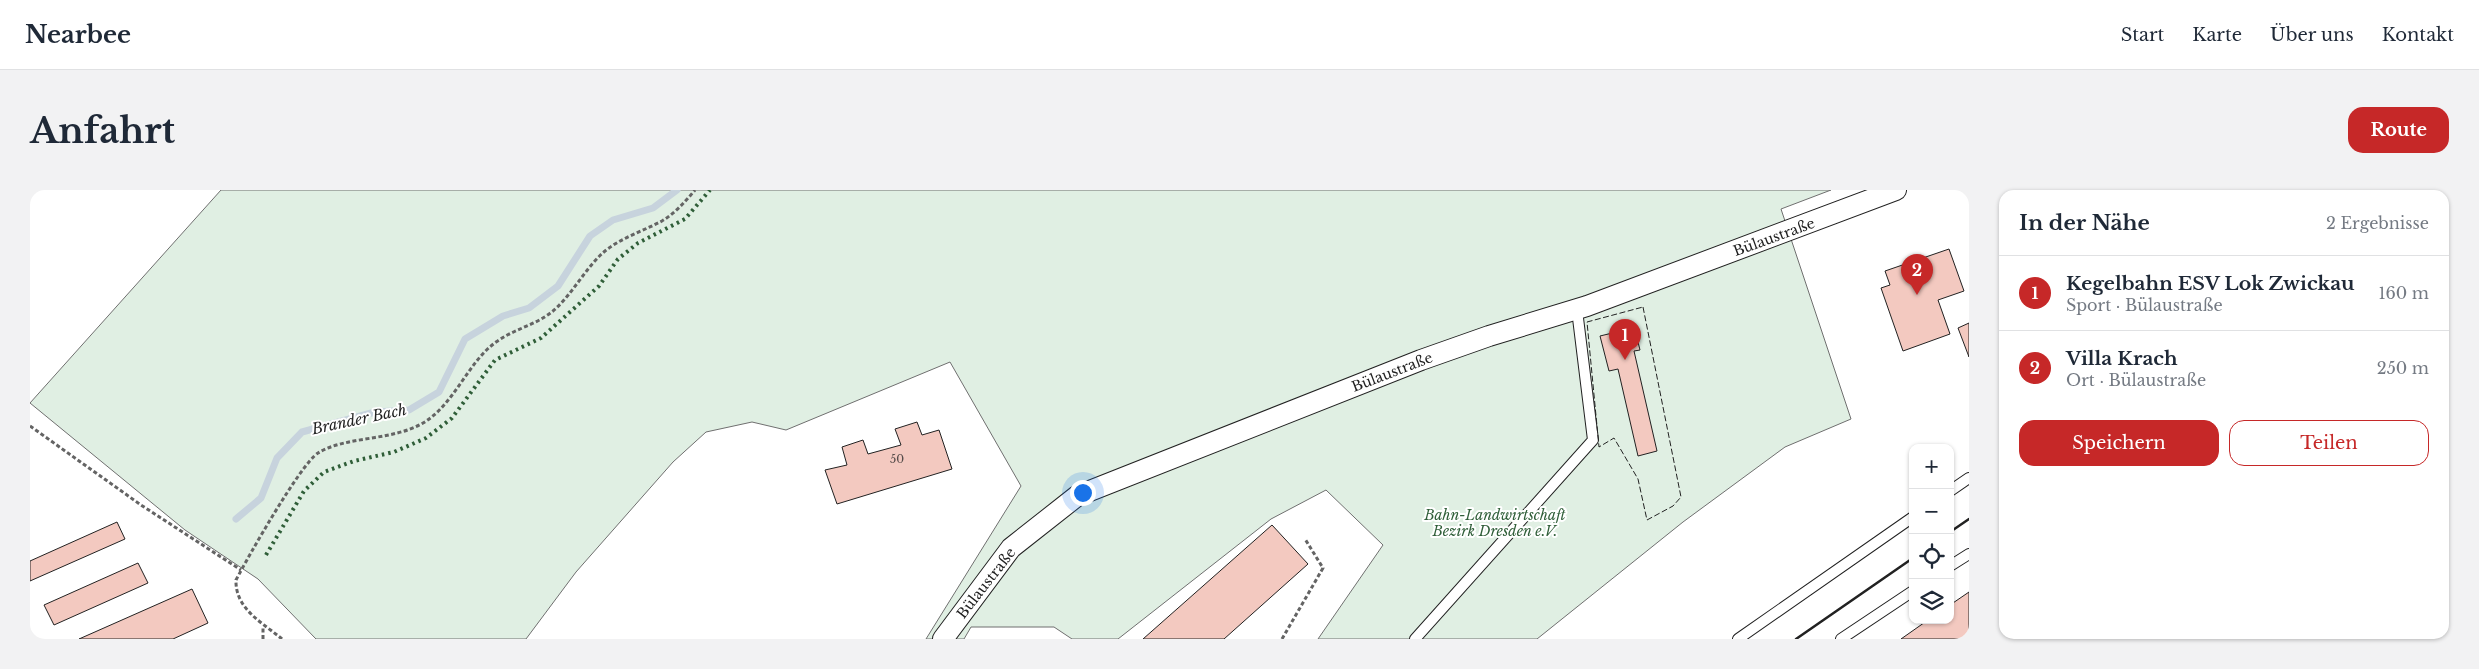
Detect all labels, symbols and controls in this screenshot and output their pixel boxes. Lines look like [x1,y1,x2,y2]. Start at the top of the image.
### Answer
text: Nearbee [25,20,131,49]
text: Start [2121,24,2164,46]
text: Karte [2192,24,2242,46]
text: Über uns [2270,24,2354,46]
text: Kontakt [2382,24,2454,46]
button: Route [2348,107,2449,153]
text: Anfahrt [30,109,175,152]
text: In der Nähe [2019,210,2150,236]
text: 2 Ergebnisse [2326,213,2429,233]
street label: Bülaustraße [1731,214,1817,260]
pin: 2 [1901,254,1933,295]
text: Kegelbahn ESV Lok Zwickau [2066,272,2355,295]
text: 1 [2032,283,2038,303]
text: 160 m [2378,283,2429,303]
text: Sport · Bülaustraße [2066,295,2223,315]
pin: 1 [1609,319,1641,360]
text: Villa Krach [2066,347,2178,370]
street label: Bülaustraße [1349,348,1435,396]
text: 2 [2030,358,2040,378]
text: 250 m [2377,358,2429,378]
text: Ort · Bülaustraße [2066,370,2206,390]
water label: Brander Bach [309,400,409,439]
button: Speichern [2019,420,2219,466]
button: Teilen [2229,420,2429,466]
map controls [1909,444,1954,624]
button: + [1909,444,1954,489]
house number: 50 [890,452,904,466]
your location [1070,480,1096,506]
button: − [1909,489,1954,534]
park label: Bahn-Landwirtschaft Bezirk Dresden e.V. [1423,506,1567,540]
button: locate [1909,534,1954,579]
street label: Bülaustraße [953,544,1019,622]
button: layers [1909,579,1954,624]

